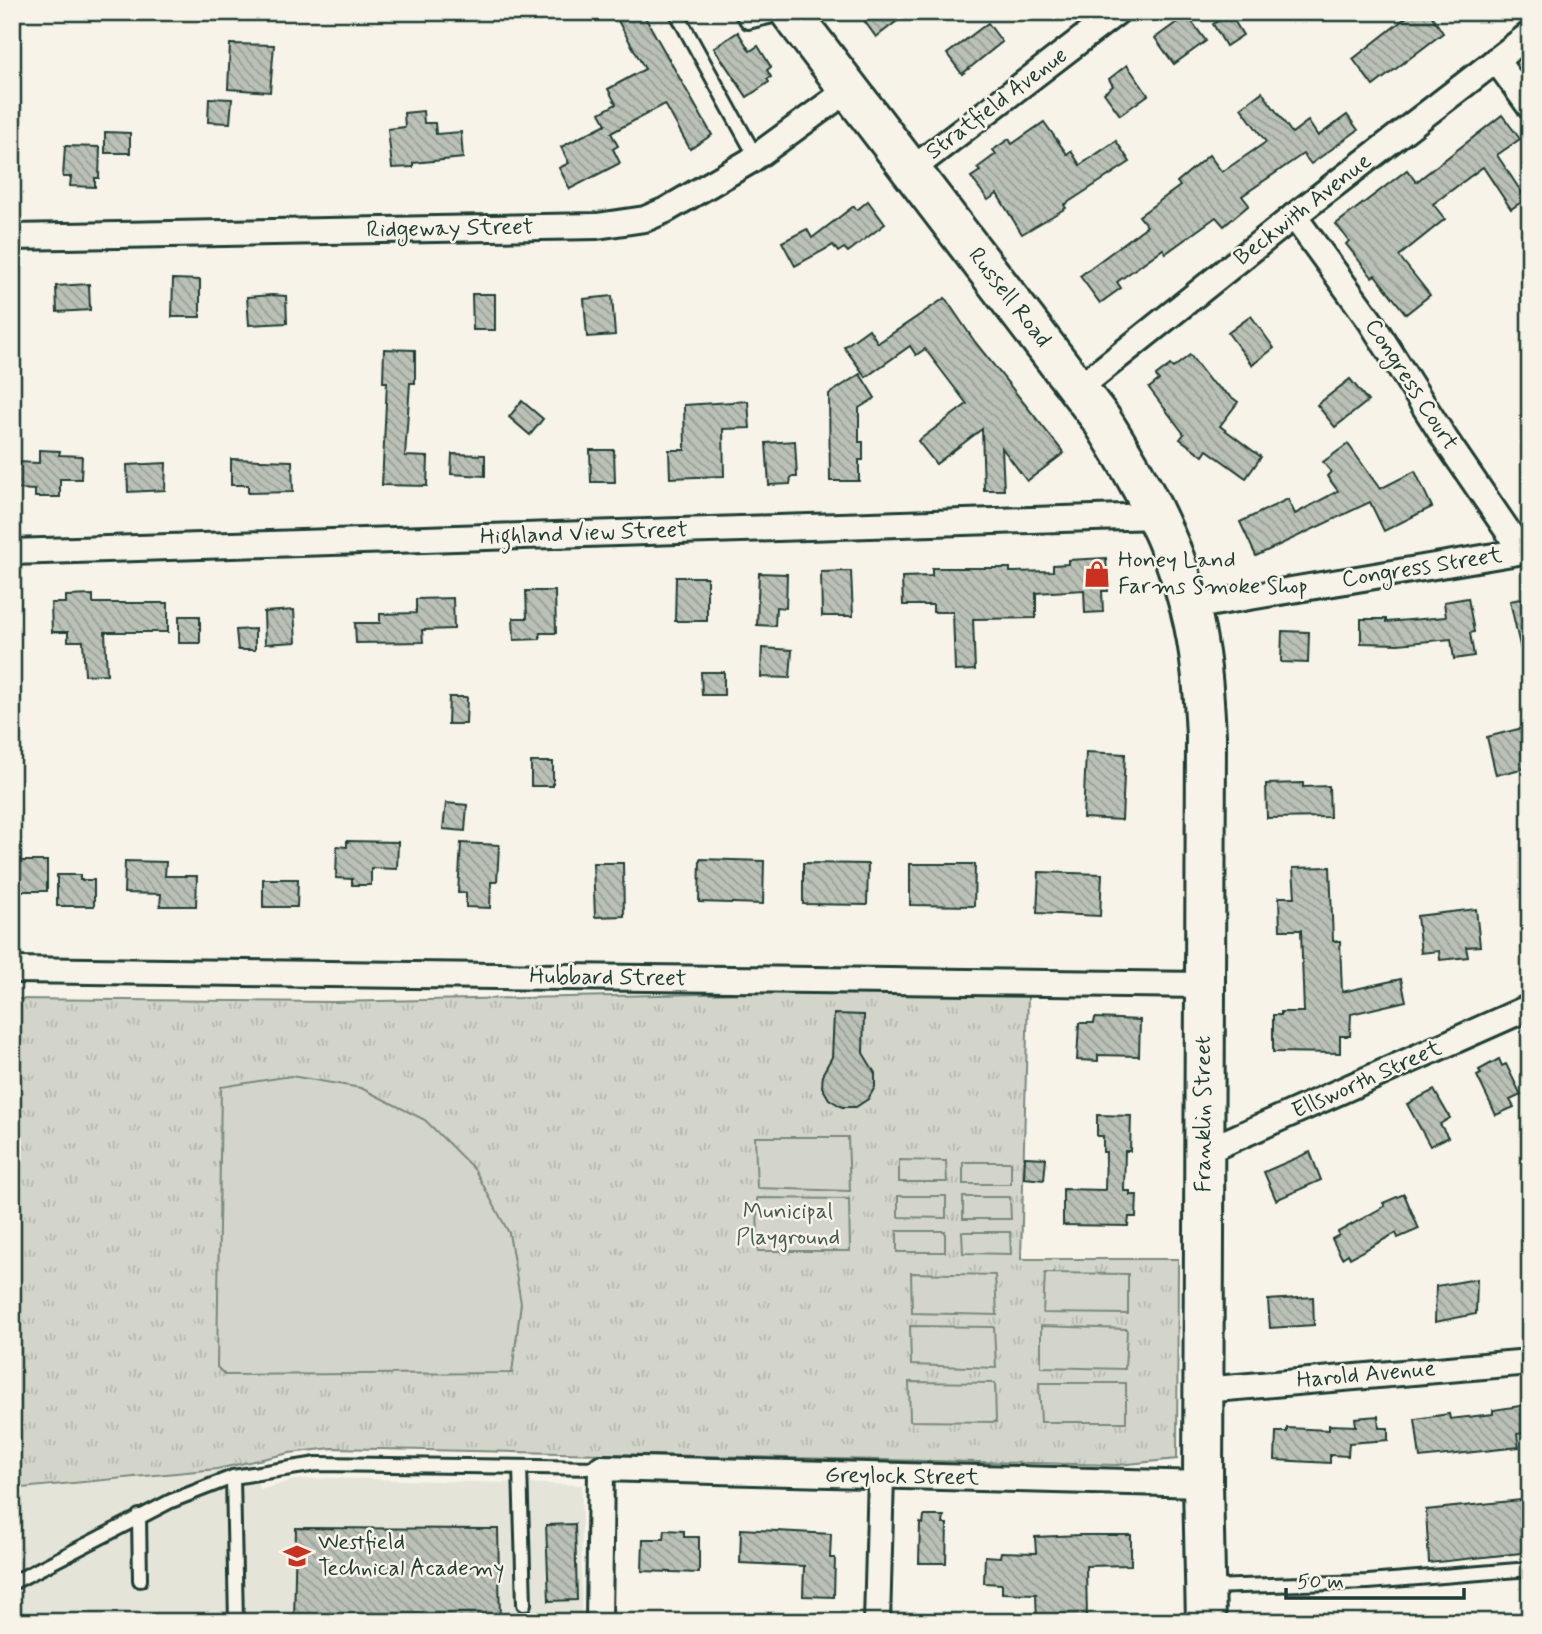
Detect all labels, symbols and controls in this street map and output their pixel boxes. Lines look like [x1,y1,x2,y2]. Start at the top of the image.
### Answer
street label: Stratfield Avenue [920,41,1074,167]
street label: Beckwith Avenue [1228,147,1378,273]
street label: Ridgeway Street [366,213,534,247]
street label: Russell Road [961,242,1057,354]
street label: Congress Court [1356,313,1465,458]
street label: Highland View Street [480,515,689,555]
street label: Congress Street [1340,540,1505,597]
place label: Honey Land Farms Smoke Shop [1118,546,1308,602]
shop icon: Honey Land Farms Smoke Shop [1082,559,1112,589]
street label: Hubbard Street [529,962,687,994]
street label: Ellsworth Street [1288,1033,1447,1126]
street label: Franklin Street [1189,1036,1219,1192]
park label: Municipal Playground [736,1197,840,1253]
street label: Harold Avenue [1295,1354,1437,1396]
street label: Greylock Street [825,1461,980,1493]
place label: Westfield Technical Academy [318,1528,504,1584]
school or university icon: Westfield Technical Academy [282,1541,312,1571]
scale bar [1286,1557,1465,1601]
text: 50 m [1297,1568,1344,1596]

